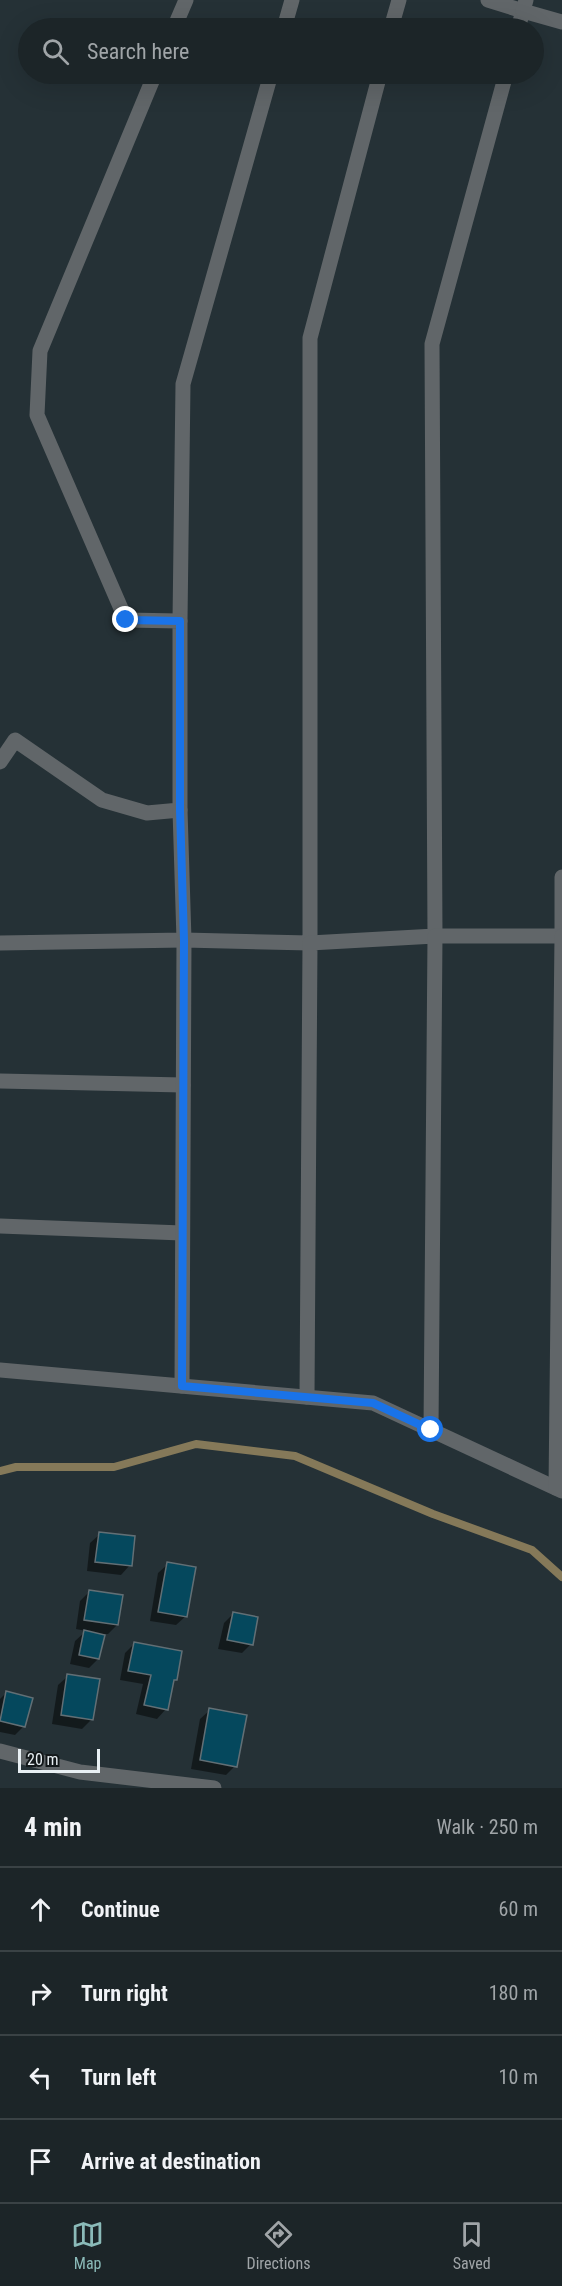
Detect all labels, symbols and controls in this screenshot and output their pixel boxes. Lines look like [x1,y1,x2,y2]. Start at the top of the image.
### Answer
search box [18,18,544,84]
icon: search [39,35,72,68]
text: Search here [87,39,189,64]
route end [112,606,138,632]
route start [417,1416,443,1442]
scale bar [18,1746,100,1774]
text: 20 m [27,1750,59,1769]
text: 4 min [24,1812,82,1842]
text: Walk · 250 m [437,1815,538,1839]
icon: ahead [24,1893,57,1926]
text: Continue [81,1897,160,1922]
text: 60 m [499,1897,538,1921]
icon: right [24,1977,57,2010]
text: Turn right [81,1981,168,2006]
text: 180 m [489,1981,538,2005]
icon: left [24,2061,57,2094]
text: Turn left [81,2065,156,2090]
text: 10 m [499,2065,538,2089]
icon: arrive [24,2145,57,2178]
text: Arrive at destination [81,2149,261,2174]
tab: Map [71,2218,104,2273]
tab: Directions [247,2218,310,2273]
tab: Saved [453,2218,491,2273]

